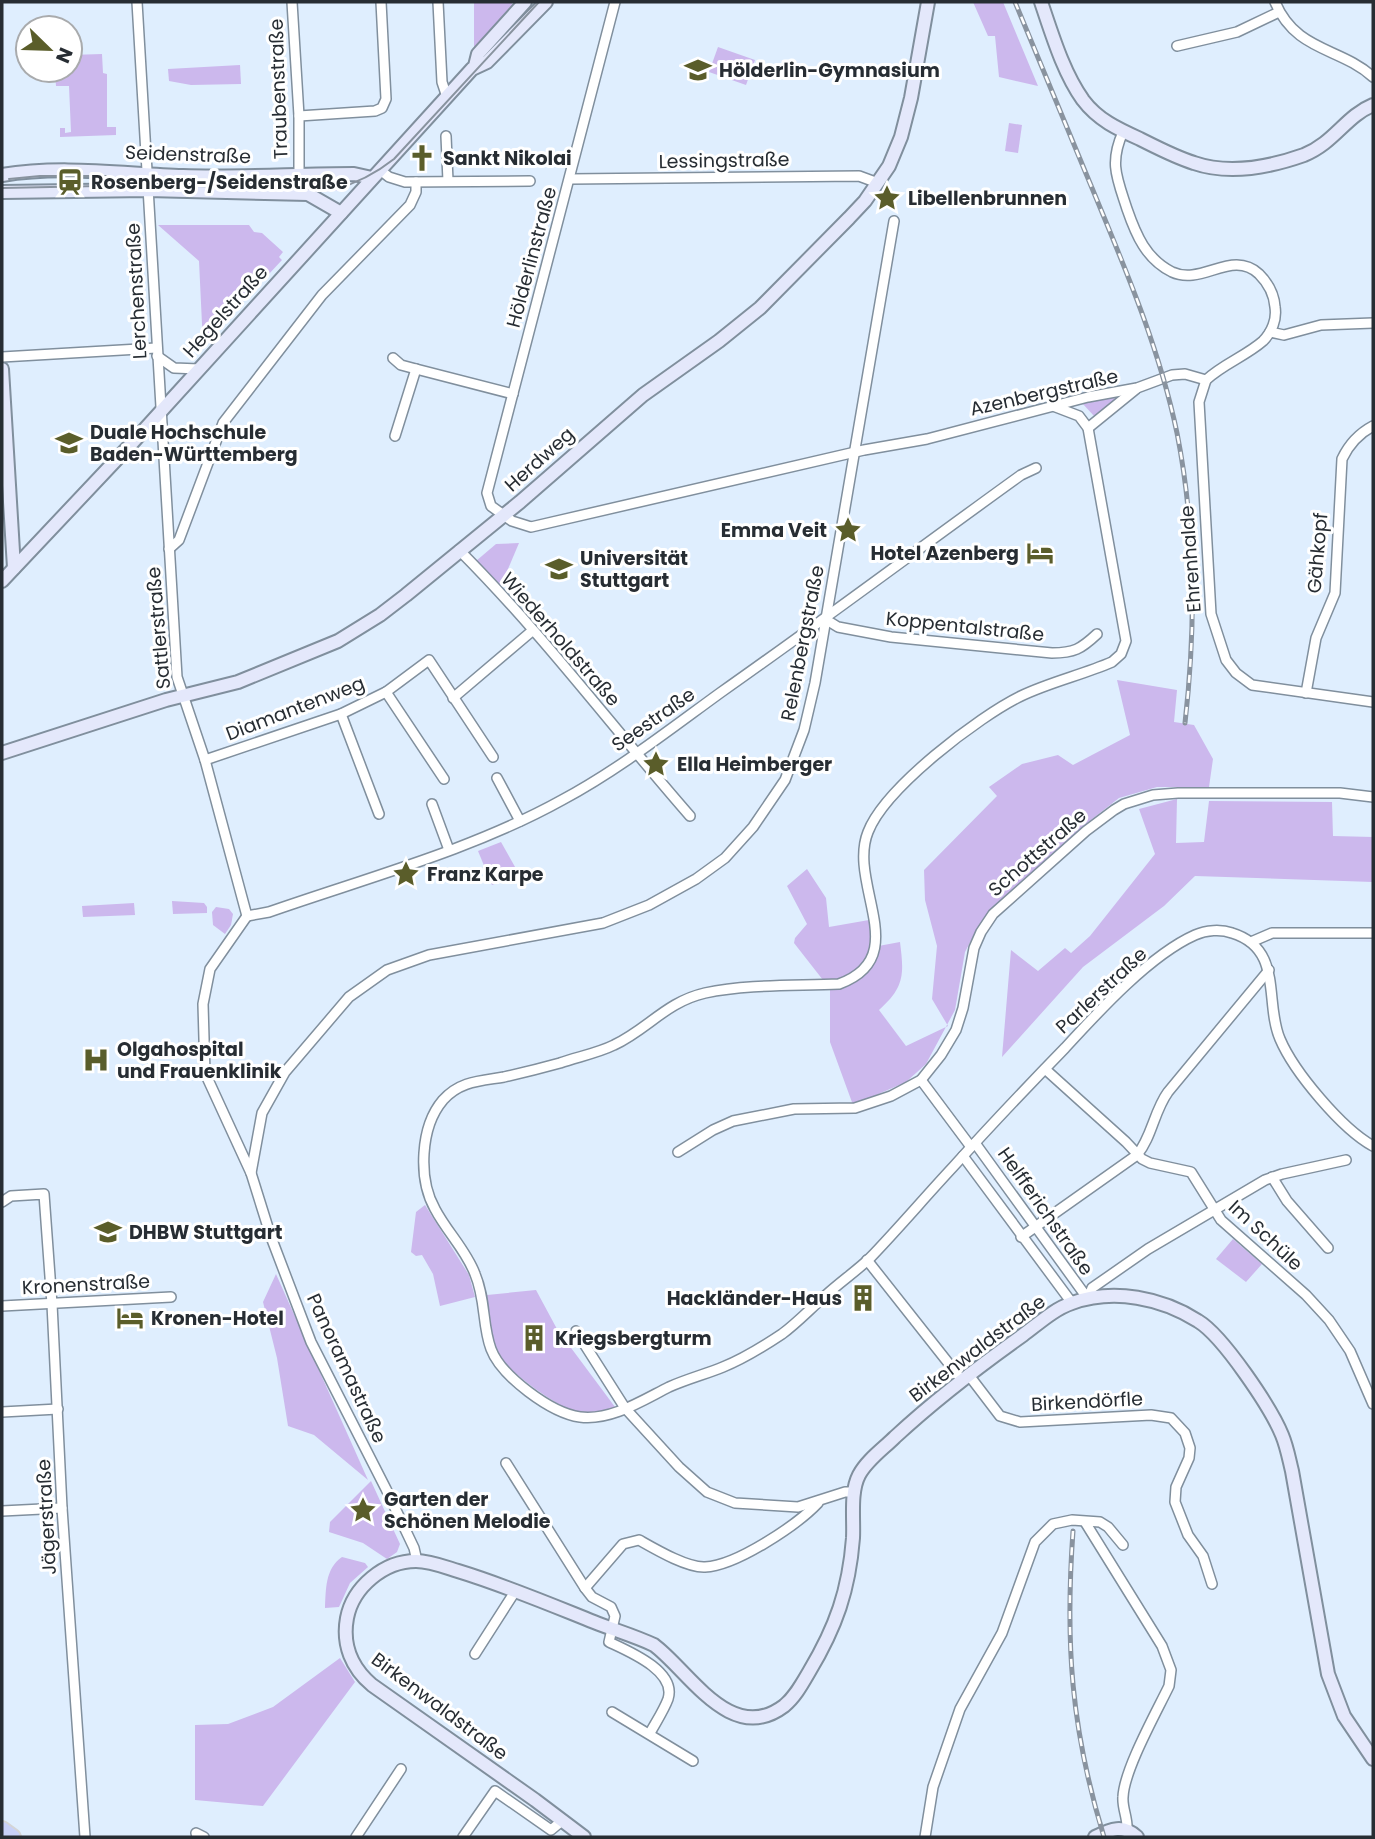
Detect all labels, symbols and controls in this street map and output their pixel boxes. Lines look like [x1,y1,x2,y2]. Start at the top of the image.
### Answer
north arrow [14,14,84,84]
street label: Traubenstraße [263,18,294,160]
text: N [49,44,79,67]
school or university icon: Hölderlin-Gymnasium [683,55,713,85]
place label: Hölderlin-Gymnasium [719,57,940,84]
street label: Seidenstraße [125,139,251,170]
church icon: Sankt Nikolai [407,143,437,173]
place label: Sankt Nikolai [443,145,572,172]
street label: Lessingstraße [658,146,790,175]
station icon: Rosenberg-/Seidenstraße [55,167,85,197]
place label: Rosenberg-/Seidenstraße [91,169,348,196]
place icon: Libellenbrunnen [872,183,902,213]
street label: Hölderlinstraße [500,184,563,331]
place label: Libellenbrunnen [908,185,1067,212]
street label: Lerchenstraße [119,222,154,360]
street label: Hegelstraße [177,259,274,363]
street label: Azenbergstraße [967,362,1121,423]
place label: Duale Hochschule Baden-Württemberg [90,419,298,468]
street label: Herdweg [499,421,580,498]
school or university icon: Duale Hochschule Baden-Württemberg [54,428,84,458]
street label: Ehrenhalde [1173,505,1208,613]
street label: Gähkopf [1301,512,1334,594]
place icon: Emma Veit [833,515,863,545]
place label: Emma Veit [721,517,827,544]
hotel icon: Hotel Azenberg [1025,538,1055,568]
place label: Hotel Azenberg [870,540,1019,567]
place label: Universität Stuttgart [580,545,688,594]
school or university icon: Universität Stuttgart [544,554,574,584]
street label: Relenbergstraße [774,563,831,723]
street label: Sattlerstraße [140,566,177,690]
street label: Wiederholdstraße [495,566,627,712]
street label: Koppentalstraße [884,605,1045,648]
street label: Diamantenweg [222,670,368,747]
street label: Seestraße [606,681,700,758]
place icon: Ella Heimberger [641,749,671,779]
place label: Ella Heimberger [677,751,832,778]
street label: Schottstraße [982,802,1092,903]
place icon: Franz Karpe [391,859,421,889]
place label: Franz Karpe [427,861,544,888]
street label: Parlerstraße [1050,941,1153,1040]
place label: Olgahospital und Frauenklinik [117,1036,282,1085]
hospital icon: Olgahospital und Frauenklinik [81,1045,111,1075]
street label: Helfferichstraße [991,1142,1100,1281]
street label: Im Schüle [1223,1194,1309,1277]
school or university icon: DHBW Stuttgart [93,1217,123,1247]
place label: DHBW Stuttgart [129,1219,283,1246]
street label: Kronenstraße [21,1268,151,1301]
building icon: Hackländer-Haus [848,1283,878,1313]
place label: Hackländer-Haus [667,1285,842,1312]
street label: Birkenwaldstraße [903,1288,1051,1409]
street label: Panoramastraße [300,1289,393,1447]
hotel icon: Kronen-Hotel [115,1303,145,1333]
place label: Kronen-Hotel [151,1305,284,1332]
building icon: Kriegsbergturm [519,1323,549,1353]
place label: Kriegsbergturm [555,1325,712,1352]
street label: Birkendörfle [1030,1385,1144,1418]
street label: Jägerstraße [30,1458,63,1576]
place label: Garten der Schönen Melodie [384,1486,551,1535]
place icon: Garten der Schönen Melodie [348,1495,378,1525]
street label: Birkenwaldstraße [366,1646,514,1767]

